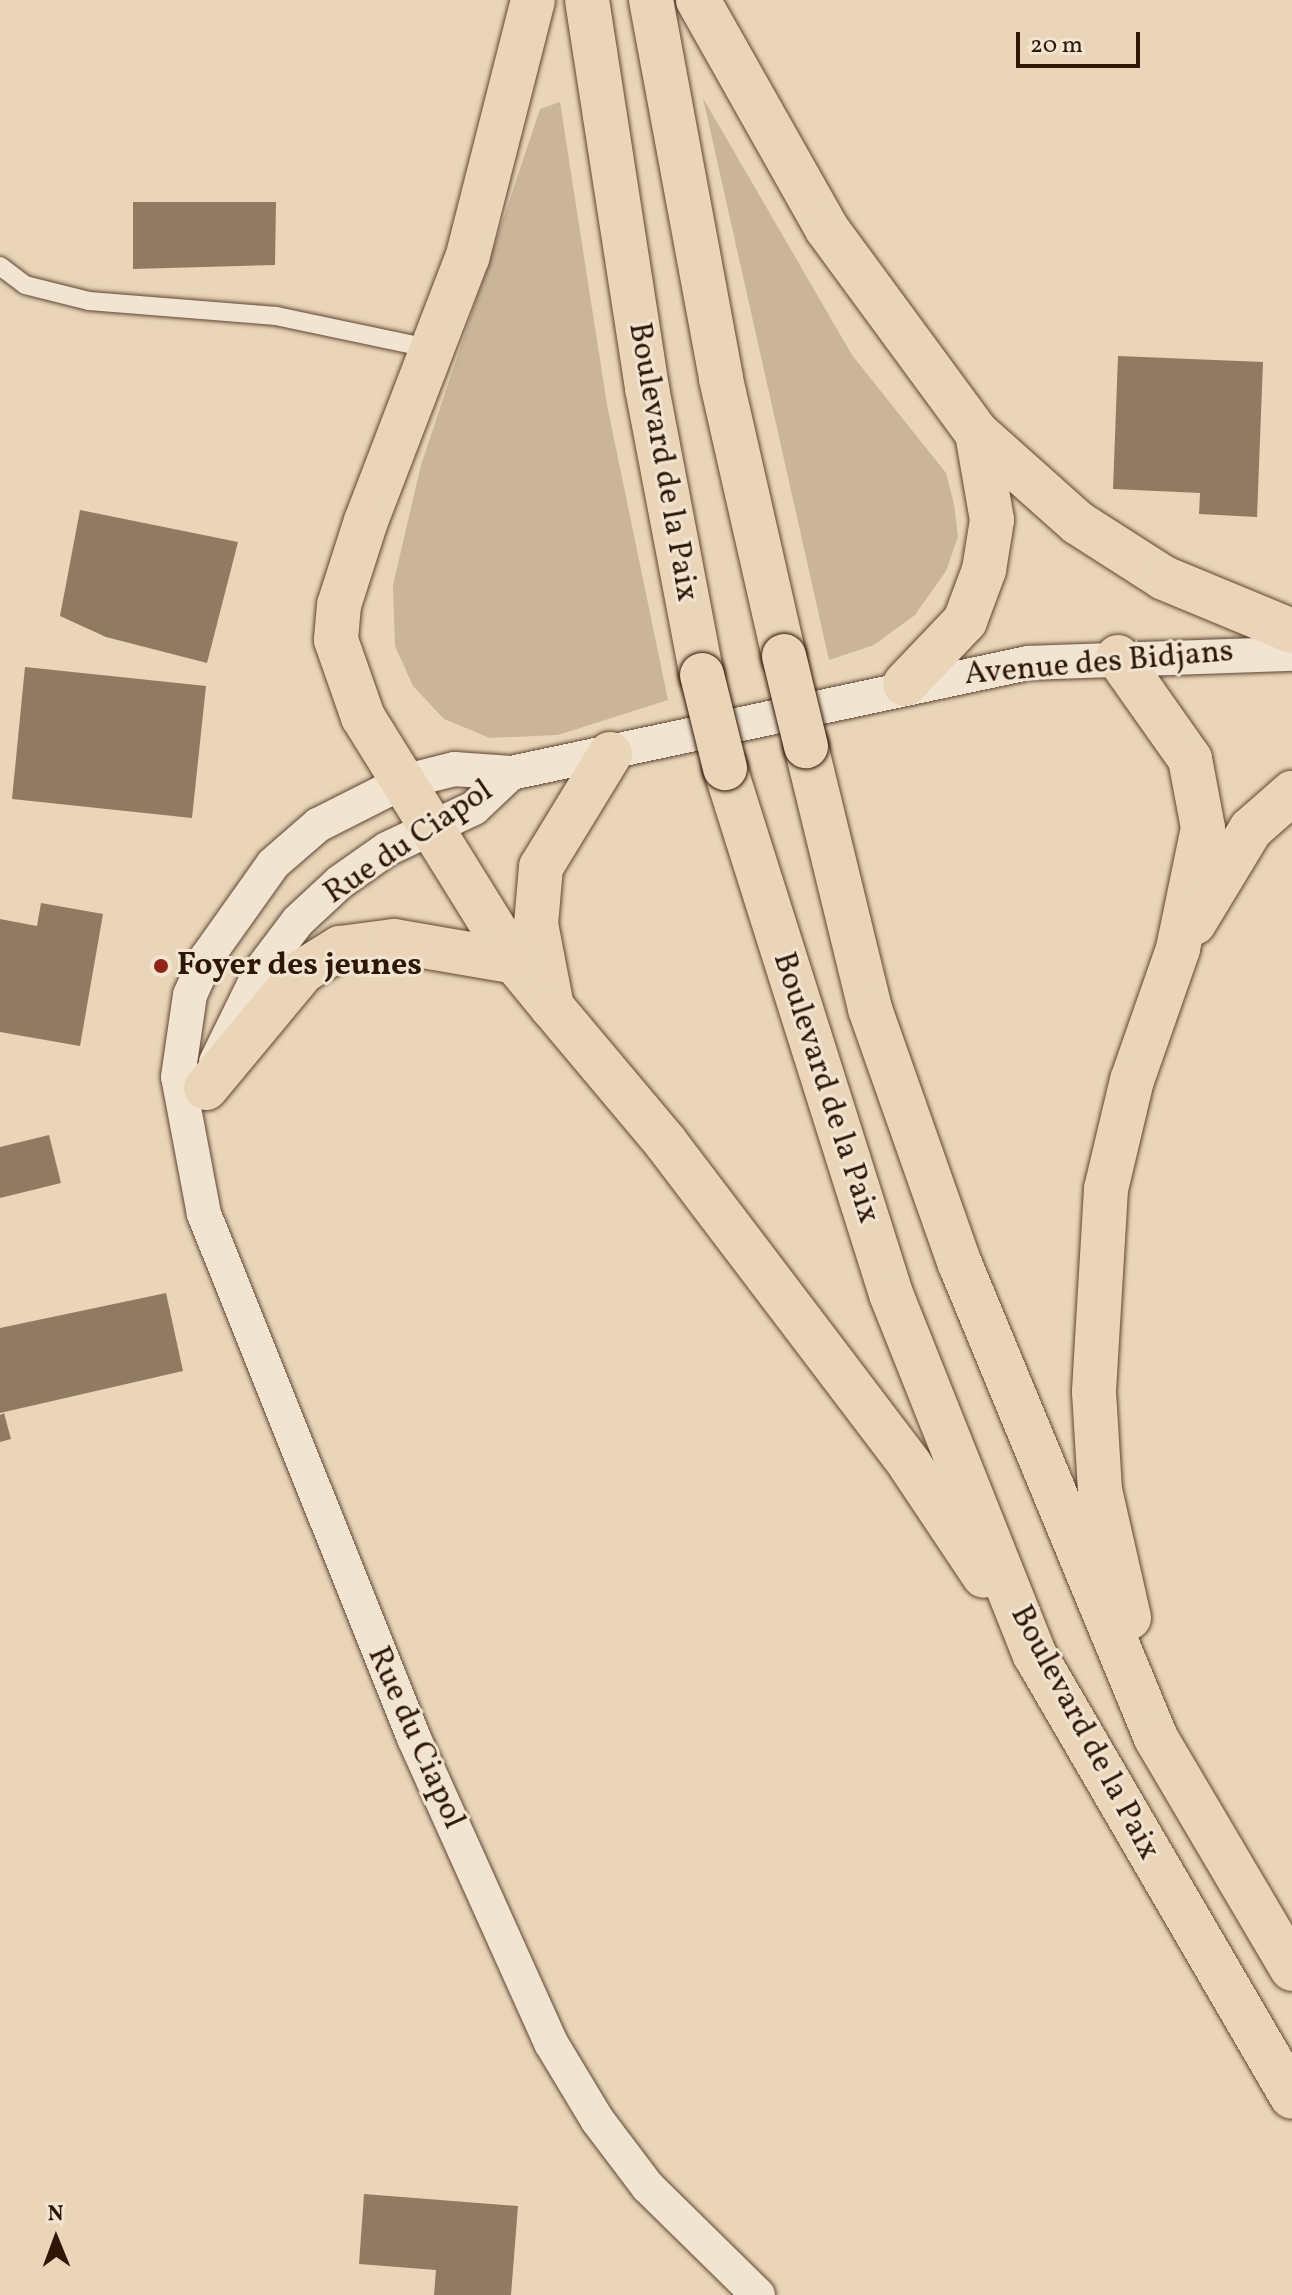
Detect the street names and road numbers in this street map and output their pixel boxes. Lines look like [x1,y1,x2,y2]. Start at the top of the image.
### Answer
street label: Boulevard de la Paix [619,320,705,604]
street label: Avenue des Bidjans [963,633,1235,695]
street label: Rue du Ciapol [317,773,501,913]
street label: Boulevard de la Paix [763,948,887,1228]
street label: Boulevard de la Paix [1001,1599,1167,1867]
street label: Rue du Ciapol [358,1641,472,1835]

